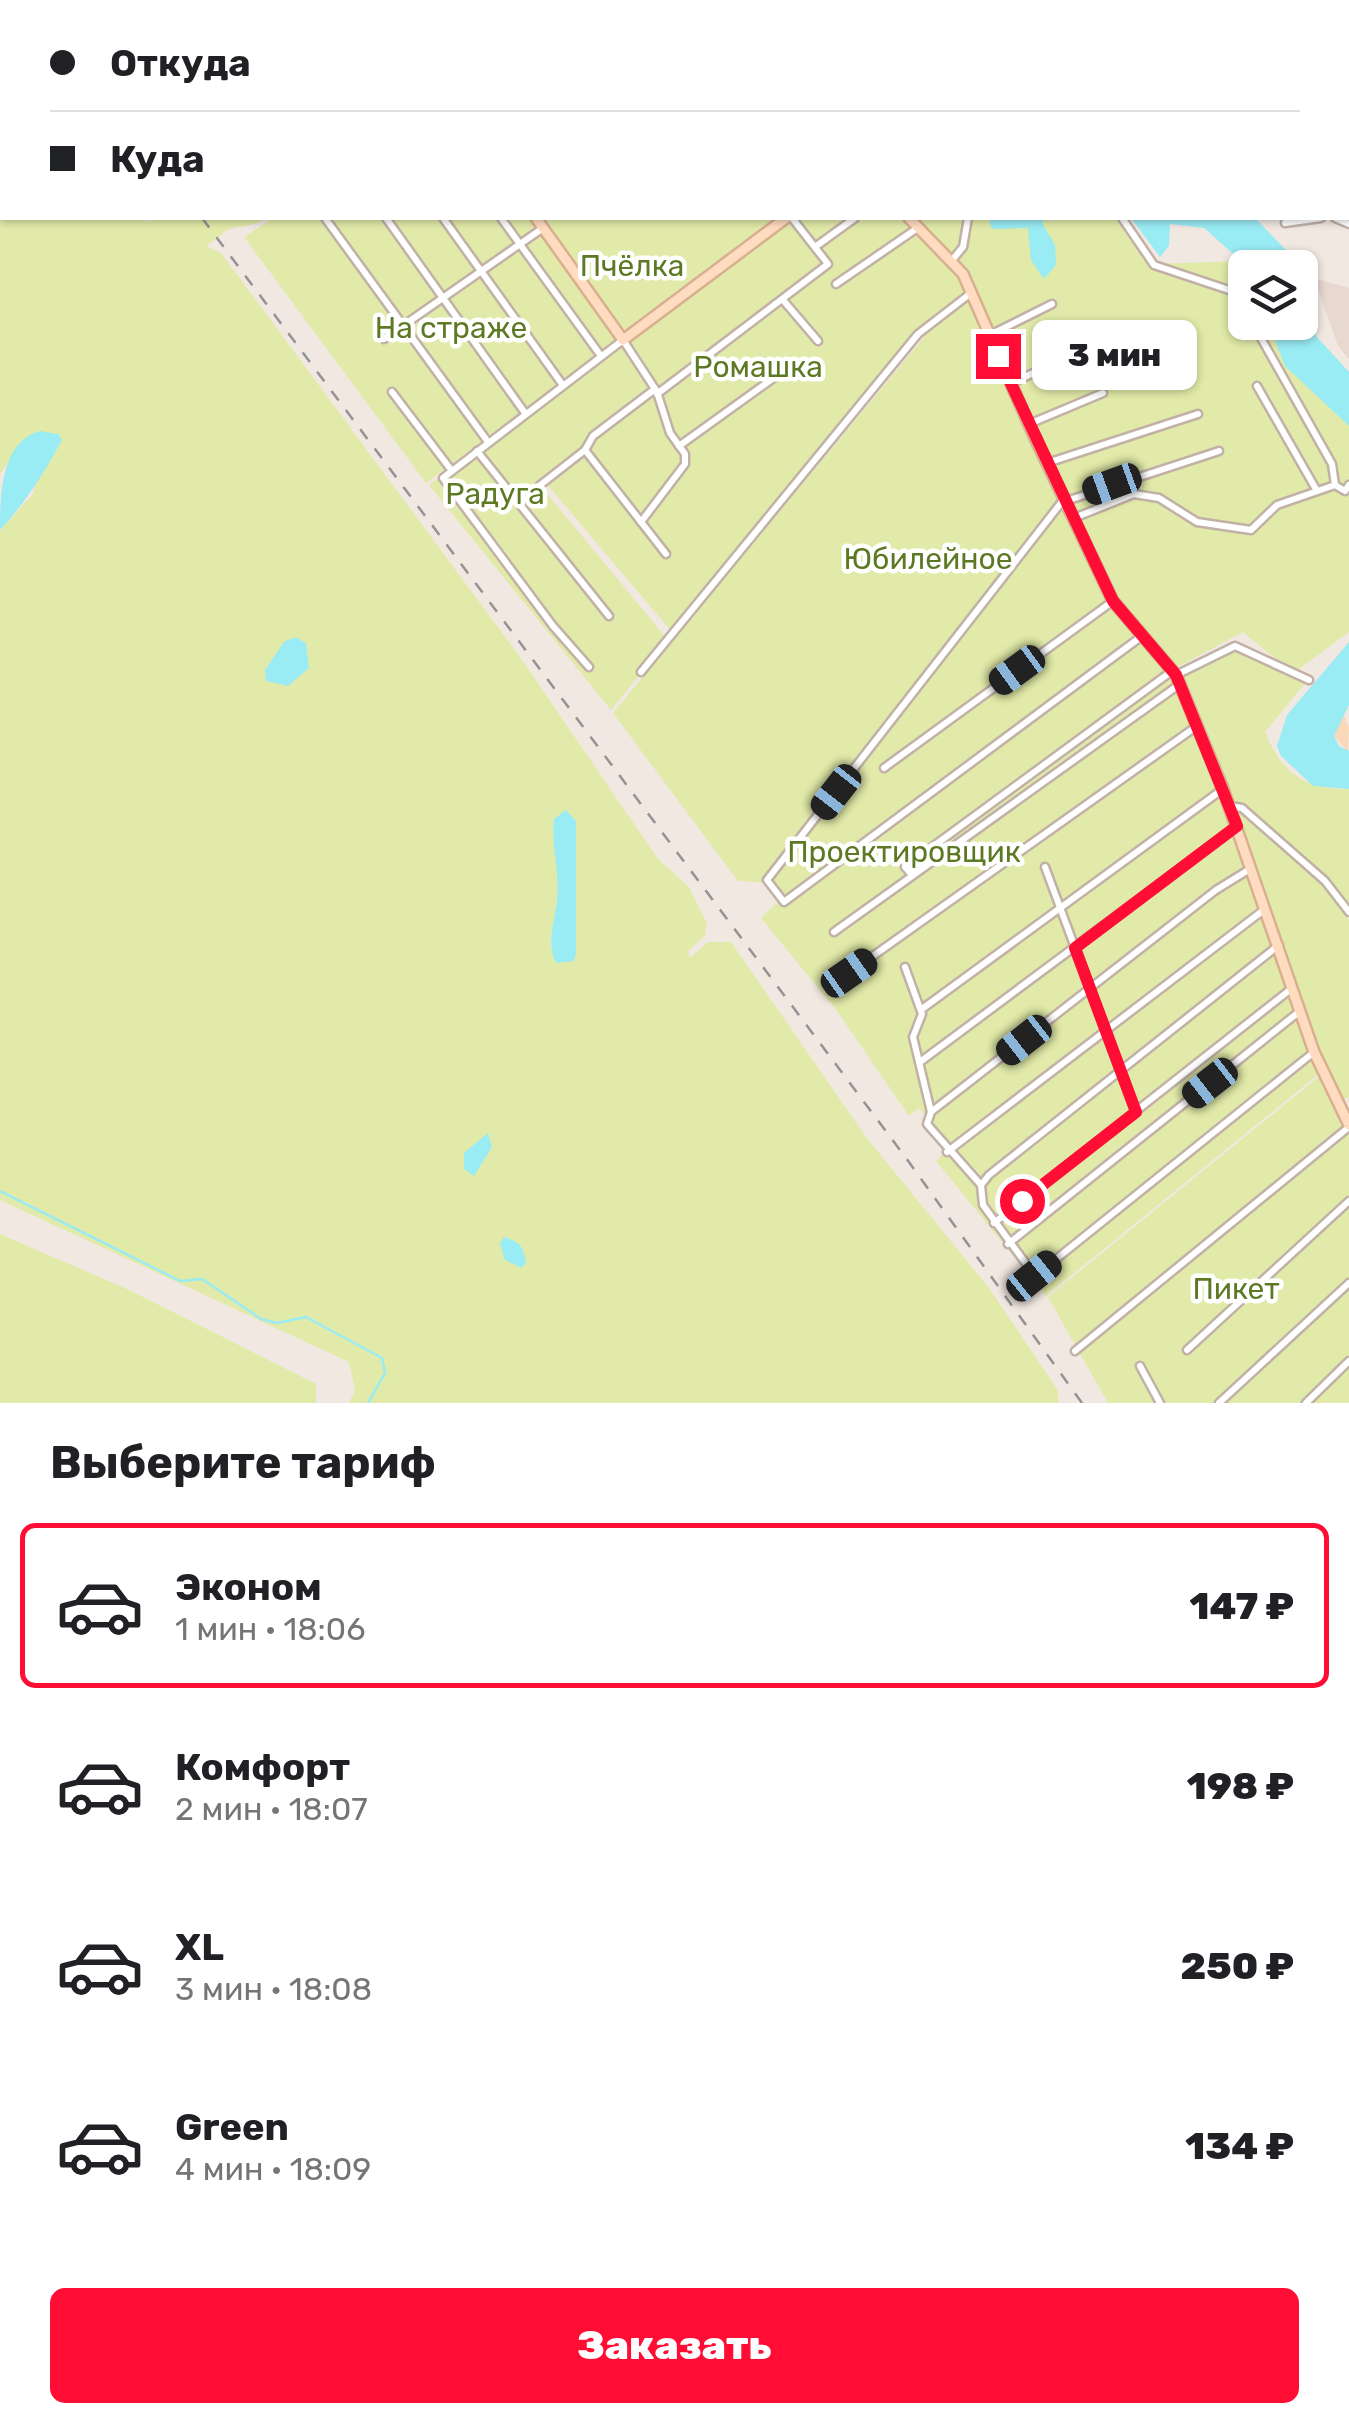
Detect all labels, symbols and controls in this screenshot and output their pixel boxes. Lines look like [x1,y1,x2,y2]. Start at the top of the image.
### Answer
text: Откуда [110,40,251,86]
text: Куда [110,136,205,182]
park label: Пчёлка [580,248,684,284]
map controls [1228,250,1318,340]
button: layers [1228,250,1318,340]
park label: На страже [375,310,527,346]
callout: 3 мин [1033,321,1198,391]
route end [976,334,1021,379]
text: 3 мин [1068,336,1161,374]
park label: Ромашка [693,349,823,385]
car [1079,460,1145,508]
park label: Радуга [445,476,545,512]
park label: Юбилейное [844,541,1013,577]
car [984,640,1050,700]
car [806,759,866,825]
park label: Проектировщик [787,834,1021,870]
car [816,944,882,1002]
car [991,1010,1057,1070]
car [1177,1053,1243,1113]
route start [1000,1179,1045,1224]
car [1001,1245,1067,1307]
park label: Пикет [1192,1271,1280,1307]
text: Выберите тариф [50,1436,436,1489]
icon: car [55,1561,145,1651]
text: Эконом [175,1564,322,1610]
text: 147 ₽ [1190,1583,1294,1629]
text: 1 мин · 18:06 [175,1610,365,1648]
icon: car [55,1741,145,1831]
text: Комфорт [175,1744,350,1790]
text: 198 ₽ [1187,1763,1294,1809]
text: 2 мин · 18:07 [175,1790,368,1828]
icon: car [55,1921,145,2011]
text: XL [175,1924,224,1970]
text: 250 ₽ [1181,1943,1294,1989]
text: 3 мин · 18:08 [175,1970,372,2008]
icon: car [55,2101,145,2191]
text: Green [175,2104,289,2150]
text: 134 ₽ [1185,2123,1294,2169]
text: 4 мин · 18:09 [175,2150,371,2188]
button: Заказать [50,2288,1299,2403]

